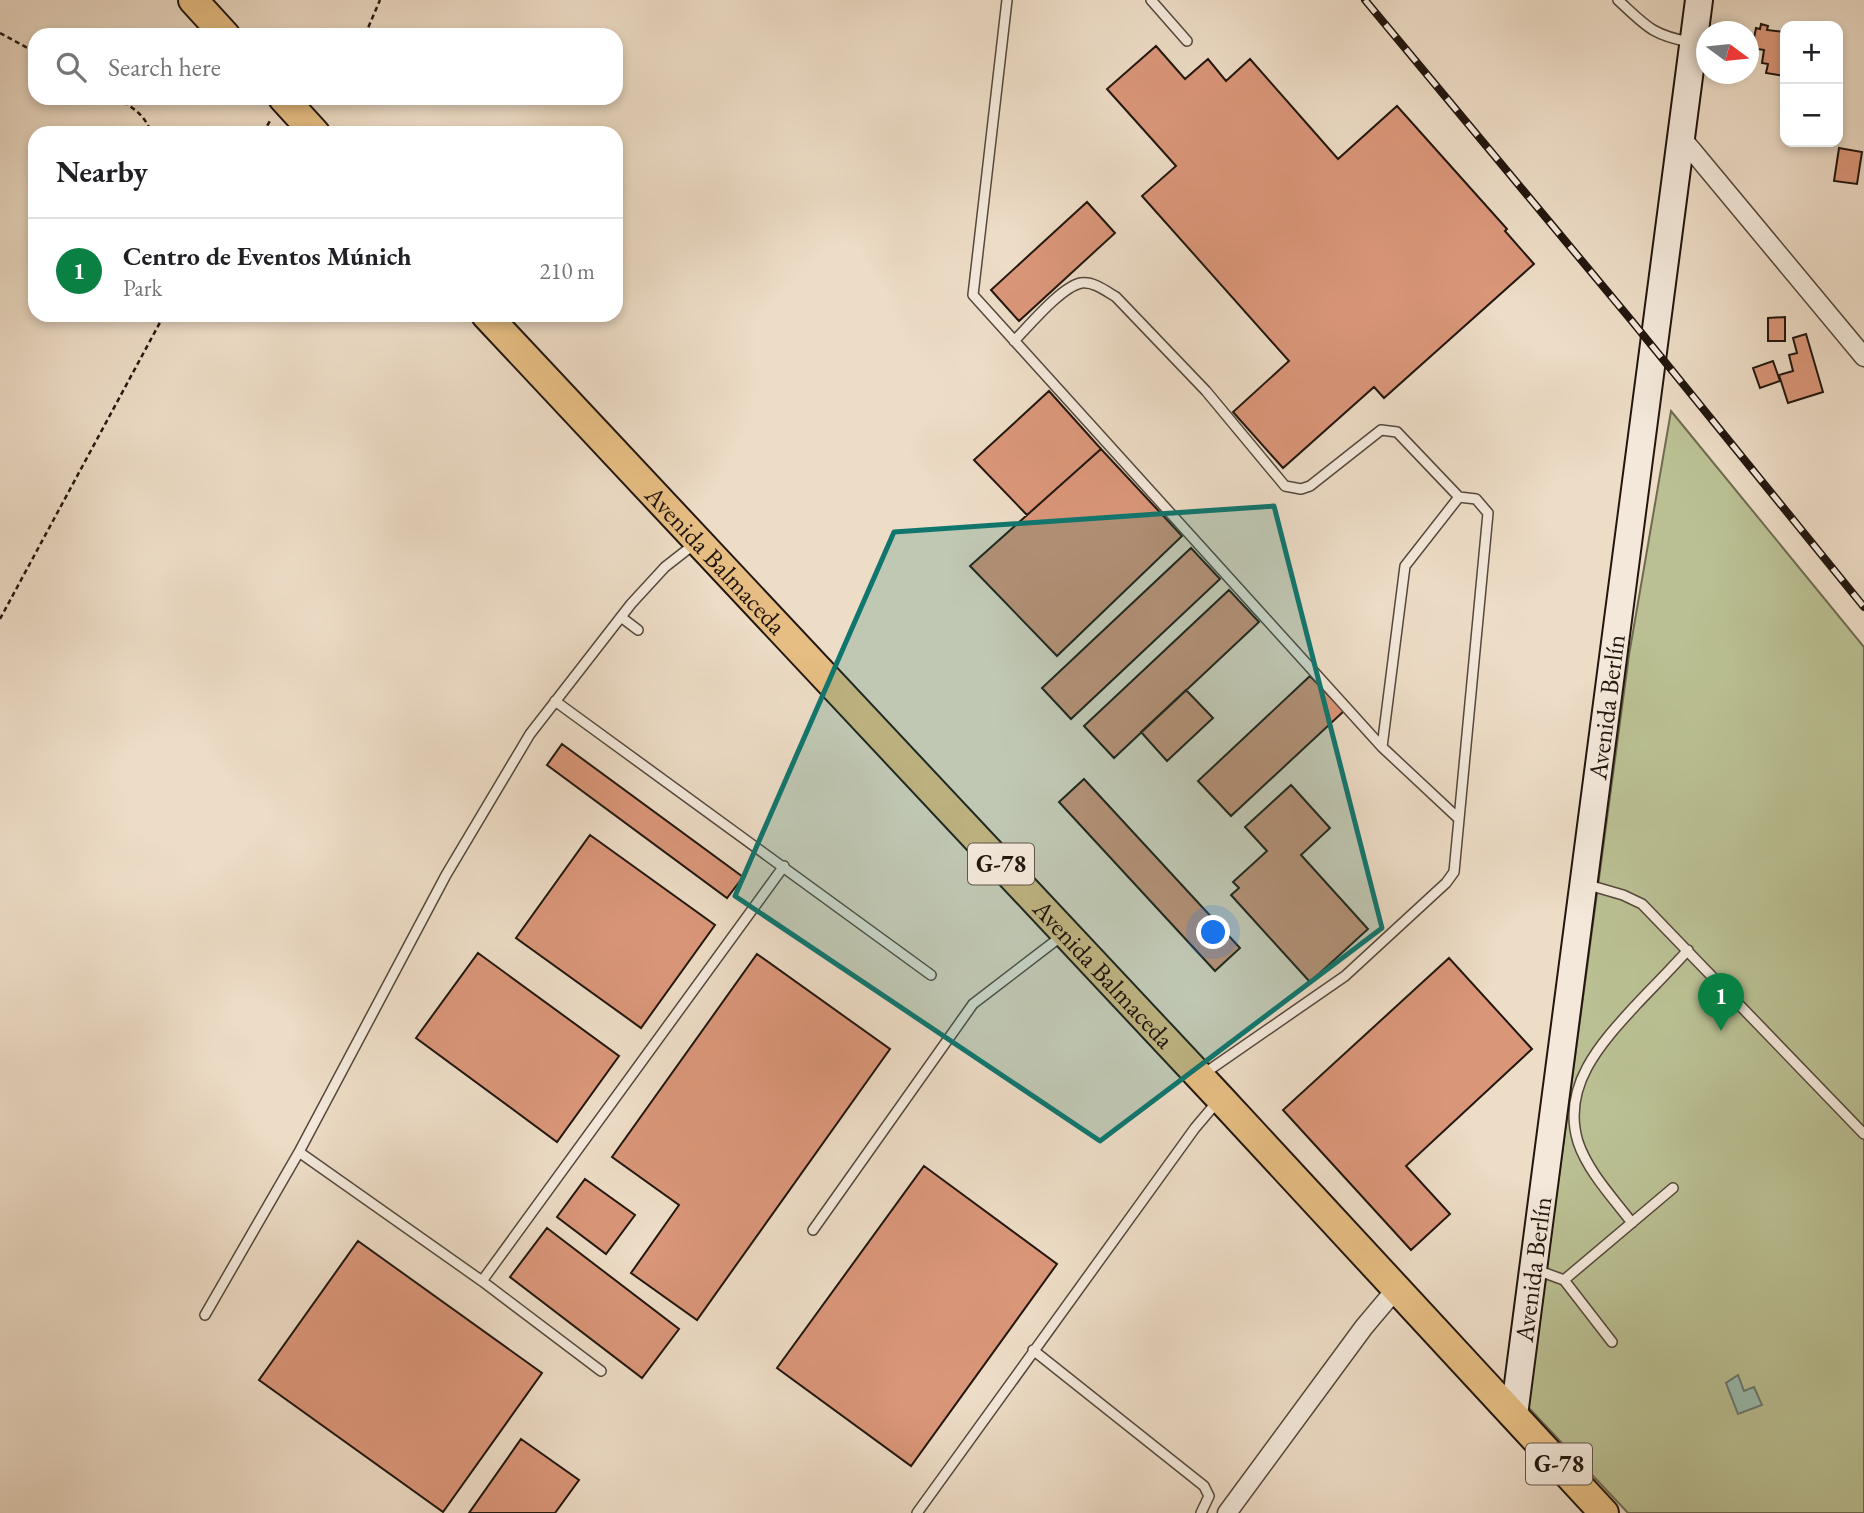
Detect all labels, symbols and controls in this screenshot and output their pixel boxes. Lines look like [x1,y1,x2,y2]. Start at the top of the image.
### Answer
north arrow [1696,21,1759,84]
map controls [1780,21,1843,147]
button: + [1780,21,1843,84]
search box [28,28,623,105]
icon: search [52,48,90,86]
text: Search here [108,50,221,84]
button: − [1780,84,1843,147]
text: Nearby [56,152,148,191]
text: Centro de Eventos Múnich [123,239,412,273]
text: 1 [73,256,85,286]
text: 210 m [539,256,595,286]
text: Park [123,273,162,303]
street label: Avenida Balmaceda [637,478,794,642]
street label: Avenida Berlín [1580,632,1633,783]
road number: G-78 [968,844,1034,884]
street label: Avenida Balmaceda [1025,891,1182,1056]
your location [1196,915,1230,949]
pin: 1 [1698,973,1744,1031]
street label: Avenida Berlín [1507,1194,1559,1345]
road number: G-78 [1526,1444,1592,1484]

